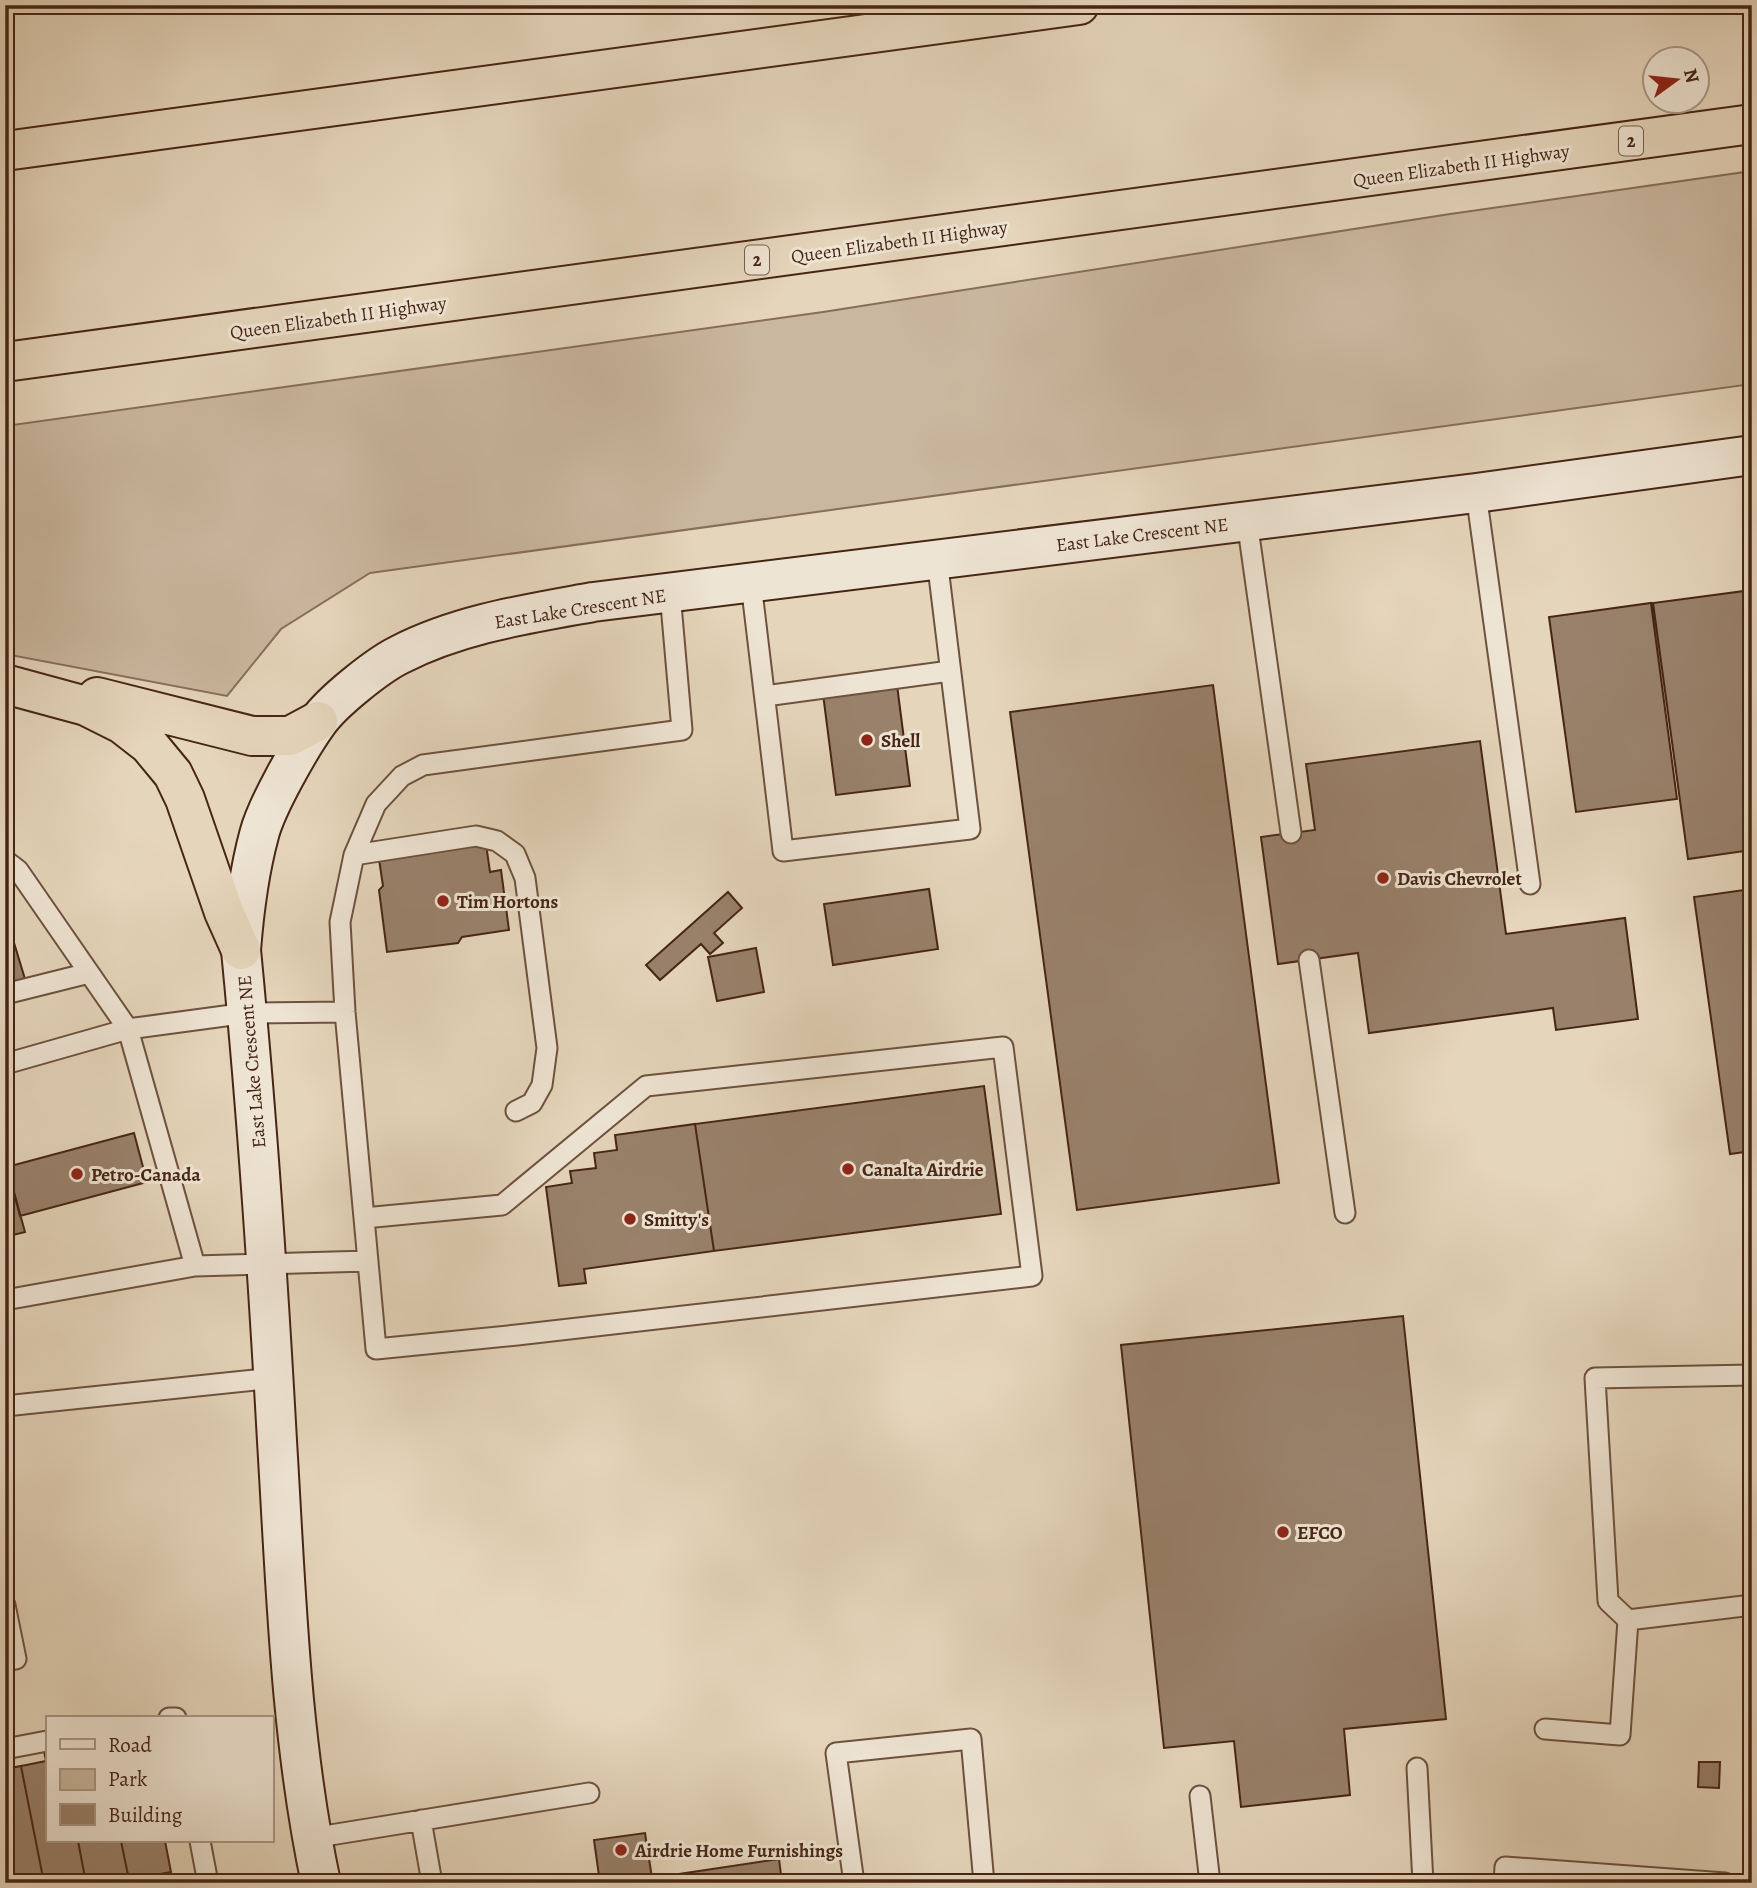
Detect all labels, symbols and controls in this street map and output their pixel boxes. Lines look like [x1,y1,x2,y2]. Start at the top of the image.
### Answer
north arrow [1642,46,1712,116]
text: N [1677,66,1706,86]
road number: 2 [1619,126,1643,156]
street label: Queen Elizabeth II Highway [1351,138,1572,194]
street label: Queen Elizabeth II Highway [789,214,1010,270]
road number: 2 [745,246,769,274]
street label: Queen Elizabeth II Highway [228,290,449,346]
street label: East Lake Crescent NE [1054,512,1230,558]
street label: East Lake Crescent NE [492,583,668,635]
place label: Shell [881,728,920,754]
marker: Shell [859,732,875,748]
place label: Davis Chevrolet [1397,866,1522,892]
marker: Davis Chevrolet [1375,870,1391,886]
place label: Tim Hortons [457,889,559,915]
marker: Tim Hortons [435,893,451,909]
street label: East Lake Crescent NE [231,974,273,1150]
place label: Canalta Airdrie [862,1157,984,1183]
marker: Canalta Airdrie [840,1161,856,1177]
place label: Petro-Canada [91,1162,201,1188]
marker: Petro-Canada [69,1166,85,1182]
place label: Smitty's [644,1207,709,1233]
marker: Smitty's [622,1211,638,1227]
place label: EFCO [1297,1520,1343,1546]
marker: EFCO [1275,1524,1291,1540]
legend [46,1716,273,1842]
text: Road [108,1731,152,1759]
text: Park [108,1765,148,1793]
text: Building [108,1801,183,1829]
place label: Airdrie Home Furnishings [634,1838,843,1864]
marker: Airdrie Home Furnishings [613,1842,629,1858]

